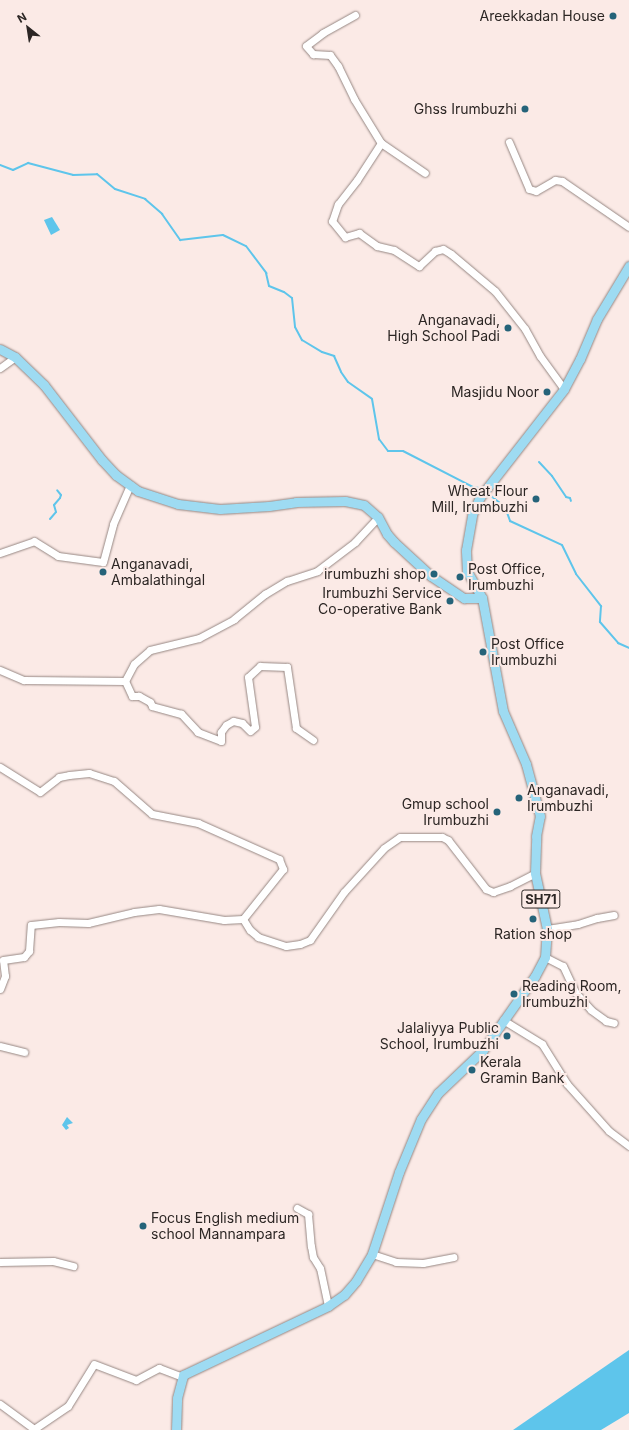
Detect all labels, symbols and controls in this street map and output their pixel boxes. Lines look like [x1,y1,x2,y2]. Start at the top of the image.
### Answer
north arrow [8,8,48,48]
place label: Areekkadan House [479,8,605,24]
text: N [15,9,29,26]
marker: Areekkadan House [608,11,618,21]
place label: Ghss Irumbuzhi [414,101,517,117]
marker: Ghss Irumbuzhi [520,104,530,114]
place label: Anganavadi, High School Padi [387,312,500,344]
marker: Anganavadi, High School Padi [503,323,513,333]
place label: Masjidu Noor [451,384,539,400]
marker: Masjidu Noor [542,387,552,397]
place label: Wheat Flour Mill, Irumbuzhi [431,483,528,516]
marker: Wheat Flour Mill, Irumbuzhi [531,494,541,504]
place label: Anganavadi, Ambalathingal [111,556,205,588]
place label: Post Office, Irumbuzhi [468,561,545,594]
place label: irumbuzhi shop [324,566,426,582]
marker: Anganavadi, Ambalathingal [98,567,108,577]
marker: irumbuzhi shop [429,569,439,579]
marker: Post Office, Irumbuzhi [455,572,465,582]
place label: Irumbuzhi Service Co-operative Bank [318,585,442,618]
marker: Irumbuzhi Service Co-operative Bank [445,596,455,606]
place label: Post Office Irumbuzhi [491,636,564,668]
marker: Post Office Irumbuzhi [478,647,488,657]
place label: Anganavadi, Irumbuzhi [527,782,609,814]
marker: Anganavadi, Irumbuzhi [514,793,524,803]
place label: Gmup school Irumbuzhi [402,796,489,828]
marker: Gmup school Irumbuzhi [492,807,502,817]
road number: SH71 [521,888,561,910]
marker: Ration shop [528,914,538,924]
place label: Ration shop [494,926,572,942]
place label: Reading Room, Irumbuzhi [522,978,622,1010]
marker: Reading Room, Irumbuzhi [509,989,519,999]
place label: Jalaliyya Public School, Irumbuzhi [380,1020,499,1052]
marker: Jalaliyya Public School, Irumbuzhi [502,1031,512,1041]
place label: Kerala Gramin Bank [480,1054,564,1086]
marker: Kerala Gramin Bank [467,1065,477,1075]
place label: Focus English medium school Mannampara [151,1210,299,1242]
marker: Focus English medium school Mannampara [138,1221,148,1231]

